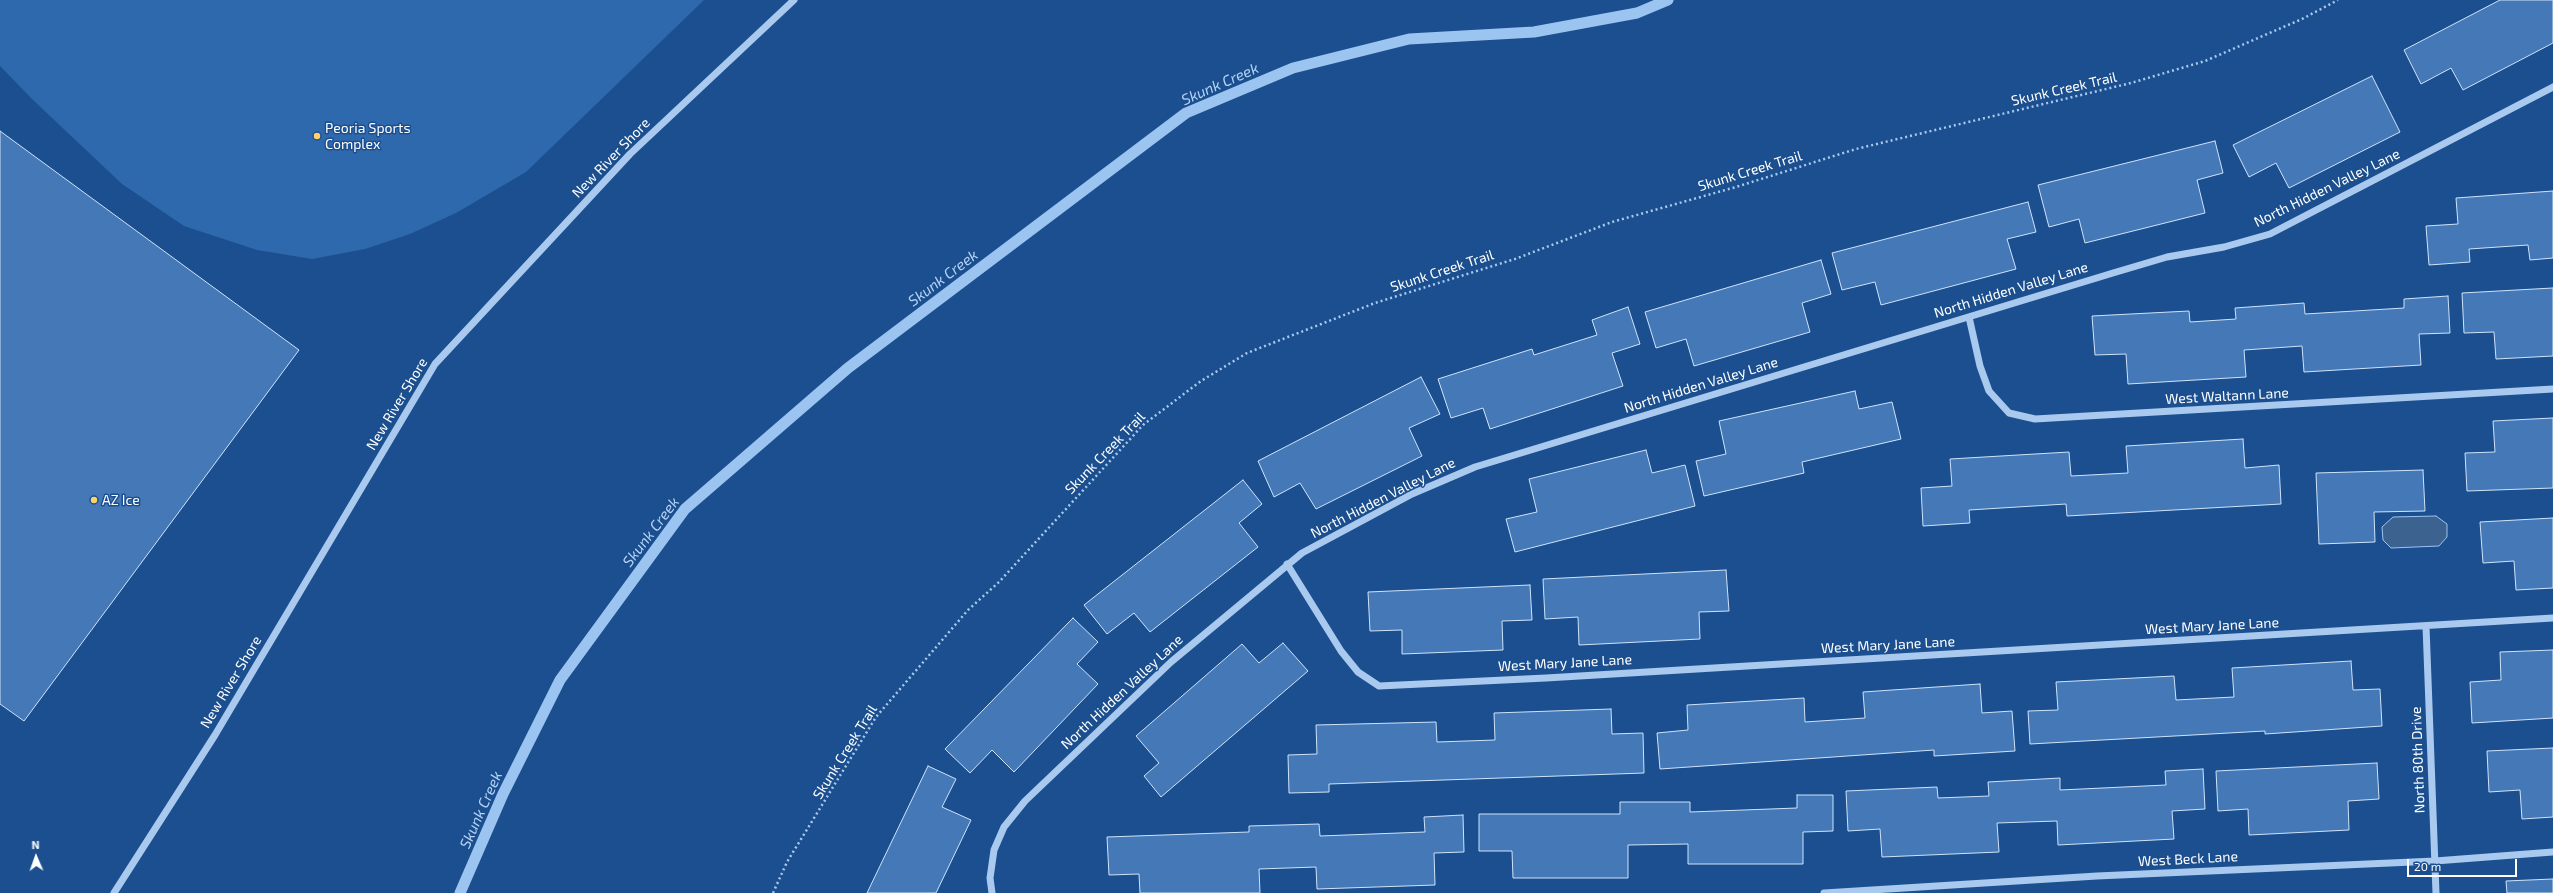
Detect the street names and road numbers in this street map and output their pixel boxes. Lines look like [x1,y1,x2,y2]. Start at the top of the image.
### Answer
street label: Skunk Creek Trail [2010,69,2118,109]
street label: New River Shore [569,115,653,201]
street label: North Hidden Valley Lane [2251,145,2403,231]
street label: Skunk Creek Trail [1696,147,1804,195]
street label: Skunk Creek Trail [1388,246,1496,296]
street label: North Hidden Valley Lane [1932,259,2090,321]
street label: North Hidden Valley Lane [1622,354,1780,416]
street label: New River Shore [363,355,431,453]
street label: West Waltann Lane [2165,384,2289,408]
street label: Skunk Creek Trail [1062,408,1148,498]
street label: North Hidden Valley Lane [1308,454,1458,542]
street label: West Mary Jane Lane [2145,614,2279,638]
street label: North Hidden Valley Lane [1058,631,1186,753]
street label: New River Shore [197,633,265,731]
street label: West Mary Jane Lane [1821,633,1955,657]
street label: West Mary Jane Lane [1498,651,1632,675]
street label: Skunk Creek Trail [809,702,881,802]
street label: North 80th Drive [2408,706,2428,814]
street label: West Beck Lane [2138,848,2238,870]

